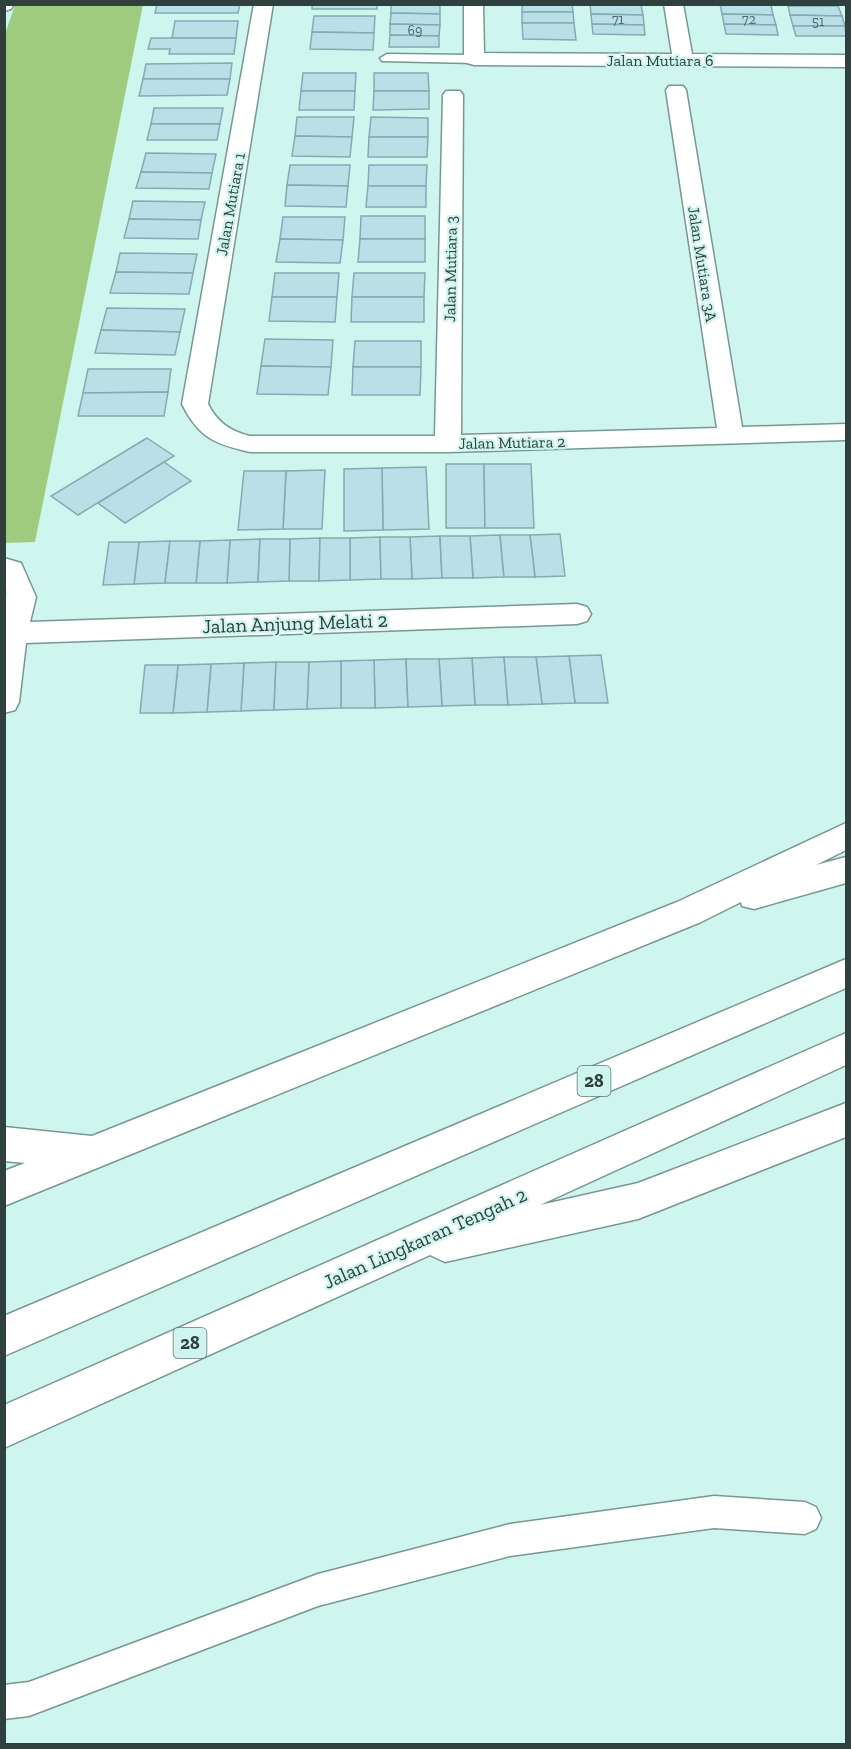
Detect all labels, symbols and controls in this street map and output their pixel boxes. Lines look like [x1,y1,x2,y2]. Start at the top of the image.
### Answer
house number: 71 [612,11,625,28]
house number: 72 [742,11,756,28]
house number: 51 [812,13,825,30]
house number: 69 [408,22,422,39]
street label: Jalan Mutiara 6 [607,51,713,70]
street label: Jalan Mutiara 1 [212,151,249,257]
street label: Jalan Mutiara 3A [684,205,721,324]
street label: Jalan Mutiara 3 [440,216,461,322]
street label: Jalan Mutiara 2 [459,432,565,453]
street label: Jalan Anjung Melati 2 [202,608,388,638]
road number: 28 [578,1066,610,1096]
street label: Jalan Lingkaran Tengah 2 [319,1182,531,1294]
road number: 28 [174,1328,207,1358]

